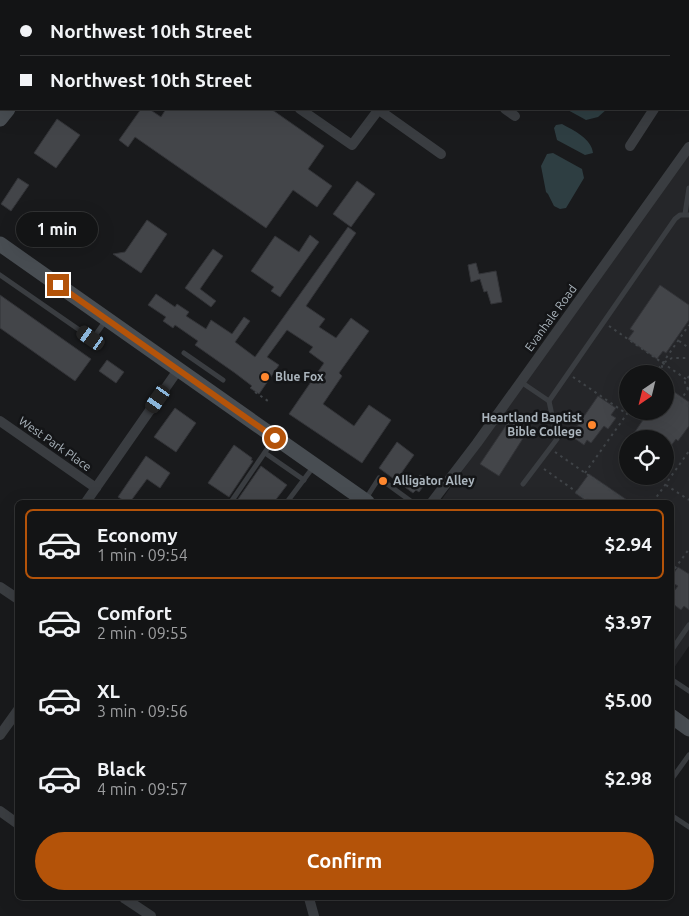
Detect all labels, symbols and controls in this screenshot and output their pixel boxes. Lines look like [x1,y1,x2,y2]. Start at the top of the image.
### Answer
text: Northwest 10th Street [50,20,252,42]
text: Northwest 10th Street [50,69,252,91]
callout: 1 min [17,212,99,248]
text: 1 min [37,220,77,238]
route end [47,274,69,296]
street label: Evanhale Road [522,282,579,353]
car [74,323,107,353]
north arrow [619,365,674,420]
map controls [619,365,674,485]
place label: Blue Fox [275,370,324,383]
marker: Blue Fox [259,371,271,383]
car [143,382,172,416]
place label: Heartland Baptist Bible College [481,411,582,438]
street label: West Park Place [17,414,94,473]
marker: Heartland Baptist Bible College [586,419,598,431]
route start [264,427,286,449]
button: locate [619,430,674,485]
place label: Alligator Alley [393,474,475,487]
marker: Alligator Alley [377,475,389,487]
icon: car [37,522,82,567]
text: Economy [97,524,178,546]
text: $2.94 [604,533,652,555]
text: 1 min · 09:54 [97,546,188,564]
icon: car [37,600,82,645]
text: Comfort [97,602,172,624]
text: $3.97 [604,611,652,633]
text: 2 min · 09:55 [97,624,188,642]
icon: car [37,678,82,723]
text: XL [97,680,120,702]
text: $5.00 [604,689,652,711]
text: 3 min · 09:56 [97,702,188,720]
icon: car [37,756,82,801]
text: Black [97,758,146,780]
text: $2.98 [604,767,652,789]
text: 4 min · 09:57 [97,780,188,798]
button: Confirm [35,832,654,890]

